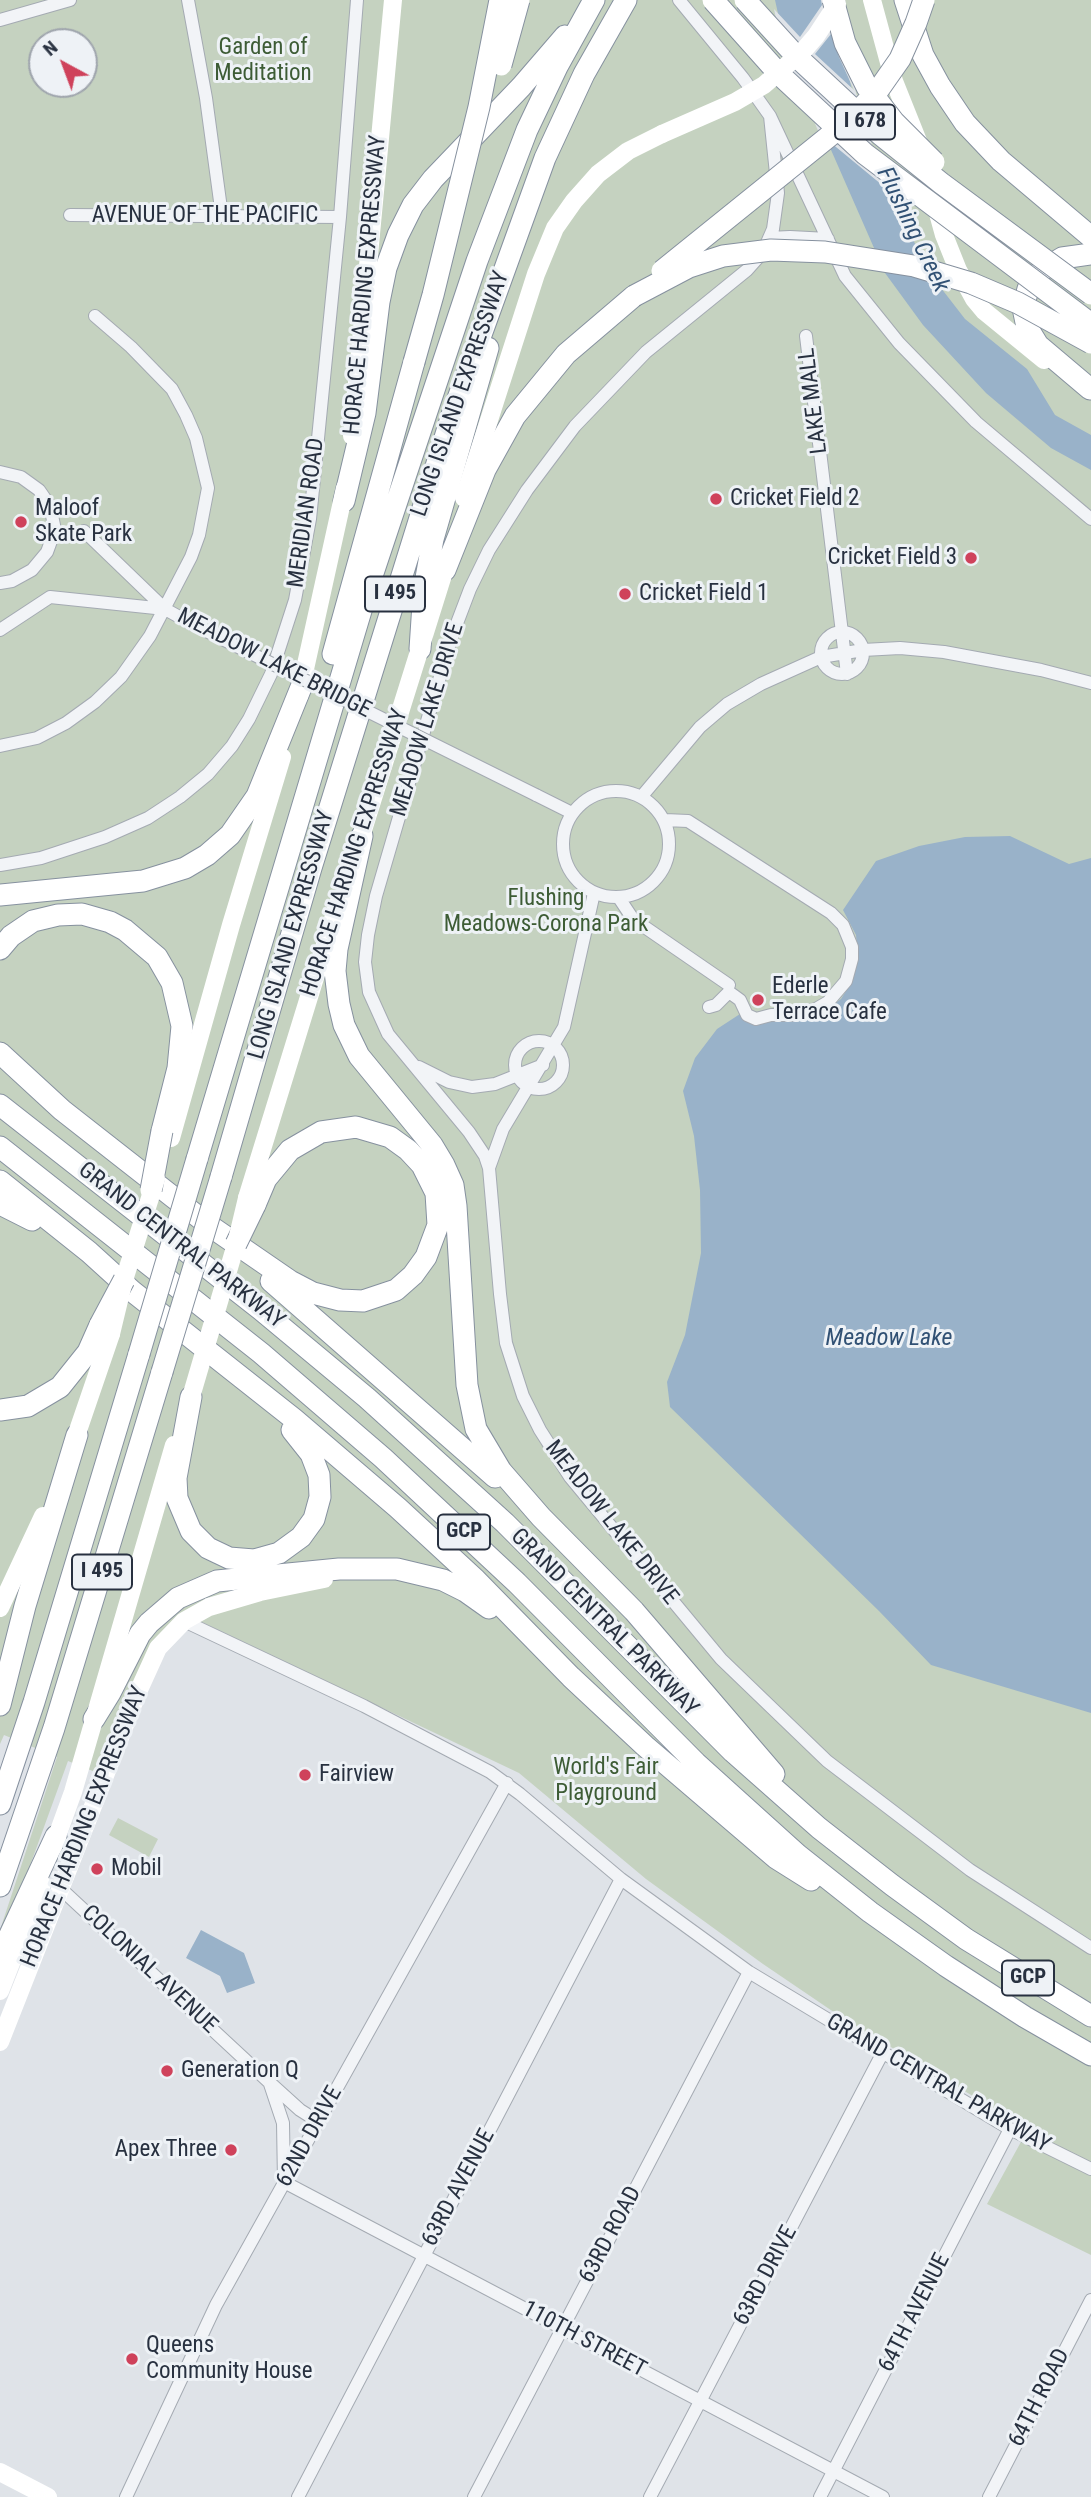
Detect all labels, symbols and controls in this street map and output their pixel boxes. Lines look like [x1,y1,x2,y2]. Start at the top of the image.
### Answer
north arrow [28,28,98,98]
park label: Garden of Meditation [214,34,312,88]
text: N [38,36,62,61]
road number: I 678 [835,104,895,140]
street label: HORACE HARDING EXPRESSWAY [339,134,393,436]
water label: Flushing Creek [869,163,955,297]
street label: AVENUE OF THE PACIFIC [92,202,318,230]
street label: LONG ISLAND EXPRESSWAY [406,268,516,520]
street label: LAKE MALL [794,347,834,455]
street label: MERIDIAN ROAD [283,436,331,590]
place label: Cricket Field 2 [730,485,859,513]
marker: Cricket Field 2 [708,491,724,507]
place label: Maloof Skate Park [35,495,132,549]
marker: Maloof Skate Park [13,514,29,530]
place label: Cricket Field 3 [828,544,957,572]
marker: Cricket Field 3 [963,550,979,566]
road number: I 495 [365,576,425,612]
place label: Cricket Field 1 [639,580,768,608]
marker: Cricket Field 1 [617,586,633,602]
street label: MEADOW LAKE BRIDGE [172,603,376,725]
street label: MEADOW LAKE DRIVE [385,620,471,820]
street label: HORACE HARDING EXPRESSWAY [295,706,415,1000]
street label: LONG ISLAND EXPRESSWAY [243,807,341,1063]
park label: Flushing Meadows-Corona Park [444,885,648,939]
place label: Ederle Terrace Cafe [772,973,887,1027]
marker: Ederle Terrace Cafe [750,992,766,1008]
street label: GRAND CENTRAL PARKWAY [72,1157,290,1335]
water label: Meadow Lake [826,1325,952,1353]
street label: MEADOW LAKE DRIVE [538,1435,684,1611]
road number: GCP [438,1514,490,1550]
street label: GRAND CENTRAL PARKWAY [504,1523,704,1723]
road number: I 495 [72,1554,132,1590]
street label: HORACE HARDING EXPRESSWAY [16,1682,154,1972]
park label: World's Fair Playground [553,1754,659,1808]
place label: Fairview [319,1761,394,1789]
marker: Fairview [297,1767,313,1783]
place label: Mobil [111,1855,162,1883]
marker: Mobil [89,1861,105,1877]
street label: COLONIAL AVENUE [75,1900,223,2040]
road number: GCP [1002,1960,1054,1996]
street label: GRAND CENTRAL PARKWAY [821,2008,1055,2160]
place label: Generation Q [181,2057,299,2085]
marker: Generation Q [159,2063,175,2079]
street label: 62ND DRIVE [271,2082,349,2192]
street label: 63RD AVENUE [417,2125,501,2251]
place label: Apex Three [115,2136,217,2164]
marker: Apex Three [223,2142,239,2158]
street label: 63RD ROAD [574,2182,648,2288]
street label: 63RD DRIVE [728,2222,804,2330]
street label: 64TH AVENUE [873,2249,957,2377]
street label: 110TH STREET [517,2296,651,2384]
place label: Queens Community House [146,2332,313,2386]
street label: 64TH ROAD [1004,2344,1076,2452]
marker: Queens Community House [124,2351,140,2367]

